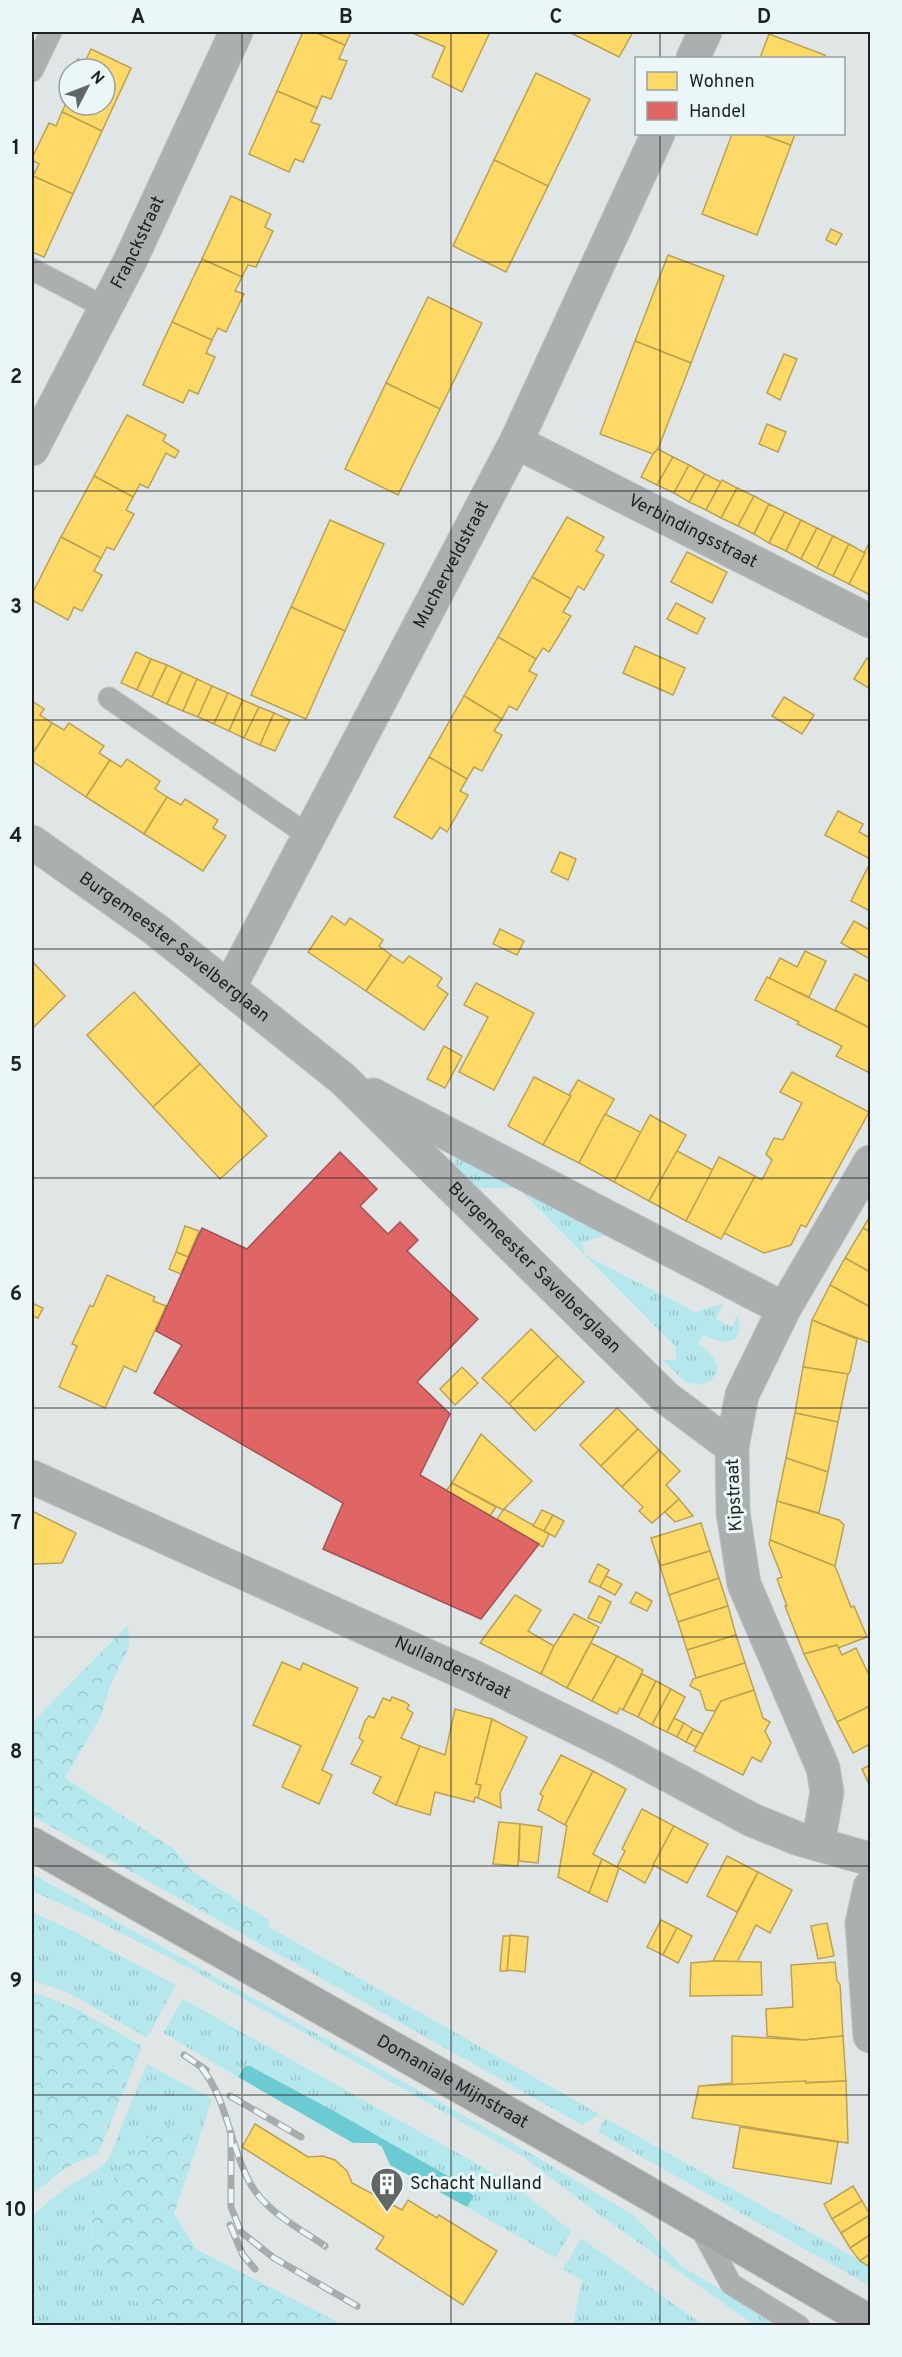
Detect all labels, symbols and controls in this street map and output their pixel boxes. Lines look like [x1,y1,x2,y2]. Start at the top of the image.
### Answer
text: A [131,5,145,31]
text: B [339,5,353,31]
text: C [550,5,562,31]
text: D [757,5,771,31]
north arrow [57,57,117,117]
legend [635,57,845,135]
text: N [85,67,108,89]
text: Wohnen [689,71,755,94]
text: Handel [689,101,746,124]
text: 1 [12,136,20,162]
street label: Franckstraat [106,192,170,293]
text: 2 [10,365,22,391]
street label: Verbindingsstraat [624,489,761,574]
street label: Mucherveldstraat [408,497,494,633]
text: 3 [10,595,22,621]
text: 4 [10,824,22,850]
street label: Burgemeester Savelberglaan [74,867,274,1028]
text: 5 [10,1053,22,1079]
street label: Burgemeester Savelberglaan [443,1177,626,1358]
text: 6 [10,1282,22,1308]
street label: Kipstraat [722,1458,748,1532]
text: 7 [11,1511,21,1537]
street label: Nullanderstraat [391,1631,515,1705]
text: 8 [10,1740,22,1766]
text: 9 [10,1969,22,1995]
street label: Domaniale Mijnstraat [372,2030,532,2134]
building icon: Schacht Nulland [369,2166,405,2213]
place label: Schacht Nulland [410,2173,542,2196]
text: 10 [5,2198,27,2224]

